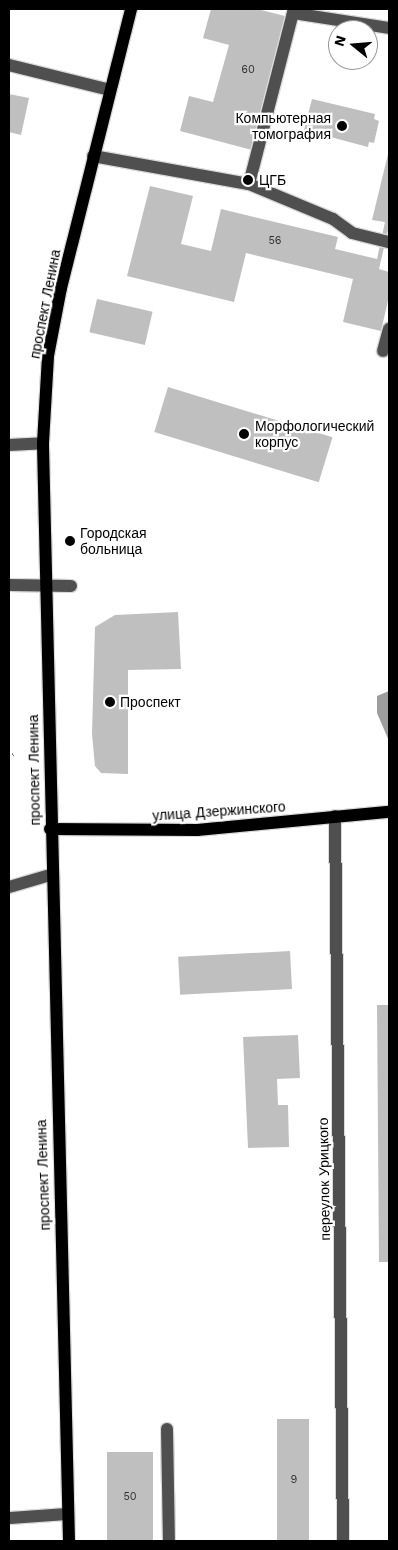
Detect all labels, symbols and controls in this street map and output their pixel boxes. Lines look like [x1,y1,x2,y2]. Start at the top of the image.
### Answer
north arrow [328,20,378,70]
text: N [330,34,349,48]
house number: 60 [241,63,255,77]
place label: Компьютерная томография [235,110,331,142]
marker: Компьютерная томография [335,119,349,133]
place label: ЦГБ [259,172,286,188]
marker: ЦГБ [241,173,255,187]
house number: 56 [268,234,282,248]
street label: проспект Ленина [26,248,64,360]
place label: Морфологический корпус [255,418,374,451]
marker: Морфологический корпус [237,427,251,441]
place label: Городская больница [80,525,147,558]
marker: Городская больница [64,535,76,547]
place label: Проспект [120,694,181,710]
marker: Проспект [104,696,116,708]
street label: проспект Ленина [25,714,43,826]
street label: улица Дзержинского [152,798,286,824]
street label: переулок Урицкого [315,1117,333,1241]
street label: проспект Ленина [33,1119,53,1231]
house number: 9 [291,1473,297,1487]
house number: 50 [123,1490,137,1504]

